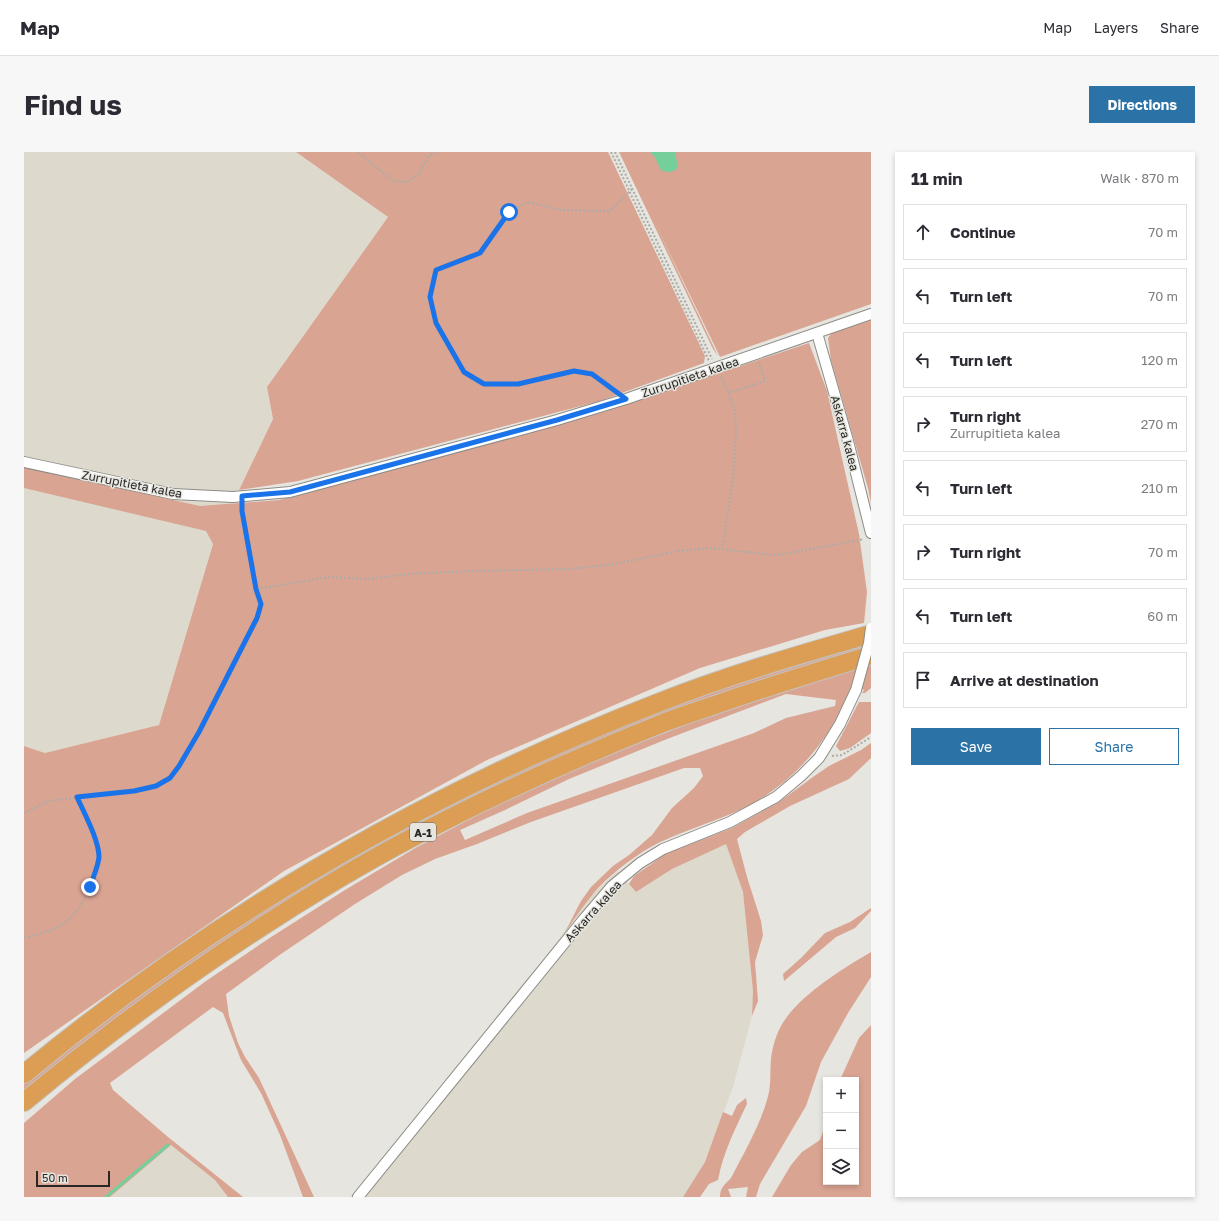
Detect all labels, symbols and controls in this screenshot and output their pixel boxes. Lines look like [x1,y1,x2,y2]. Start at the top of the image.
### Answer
text: Map [20,16,60,39]
text: Map [1043,19,1072,36]
text: Layers [1094,19,1138,36]
text: Share [1160,19,1199,36]
button: Directions [1089,86,1195,123]
text: Find us [24,88,122,121]
text: 11 min [911,168,963,189]
text: Walk · 870 m [1100,170,1179,186]
route start [500,203,518,221]
icon: ahead [912,221,934,243]
text: Continue [950,223,1016,241]
text: 70 m [1148,224,1178,240]
icon: left [912,285,934,307]
text: Turn left [950,287,1012,305]
text: 70 m [1148,288,1178,304]
icon: left [912,349,934,371]
text: Turn left [950,351,1012,369]
text: 120 m [1141,352,1178,368]
street label: Zurrupitieta kalea [639,353,741,401]
street label: Askarra kalea [828,394,862,472]
text: Turn right [950,407,1021,425]
icon: right [912,413,934,435]
text: 270 m [1141,416,1178,432]
text: Zurrupitieta kalea [950,425,1060,441]
street label: Zurrupitieta kalea [81,467,183,501]
icon: left [912,477,934,499]
text: Turn left [950,479,1012,497]
text: 210 m [1141,480,1178,496]
icon: right [912,541,934,563]
text: Turn right [950,543,1021,561]
text: 70 m [1148,544,1178,560]
icon: left [912,605,934,627]
text: Turn left [950,607,1012,625]
text: 60 m [1147,608,1178,624]
icon: arrive [912,669,934,691]
text: Arrive at destination [950,671,1099,689]
button: Save [911,728,1041,765]
button: Share [1049,728,1179,765]
road number: A-1 [410,823,436,841]
street label: Askarra kalea [561,877,625,945]
route end [81,878,99,896]
map controls [823,1077,859,1185]
button: + [823,1077,859,1113]
button: − [823,1113,859,1149]
button: layers [823,1149,859,1185]
scale bar [36,1169,110,1188]
text: 50 m [42,1171,68,1184]

